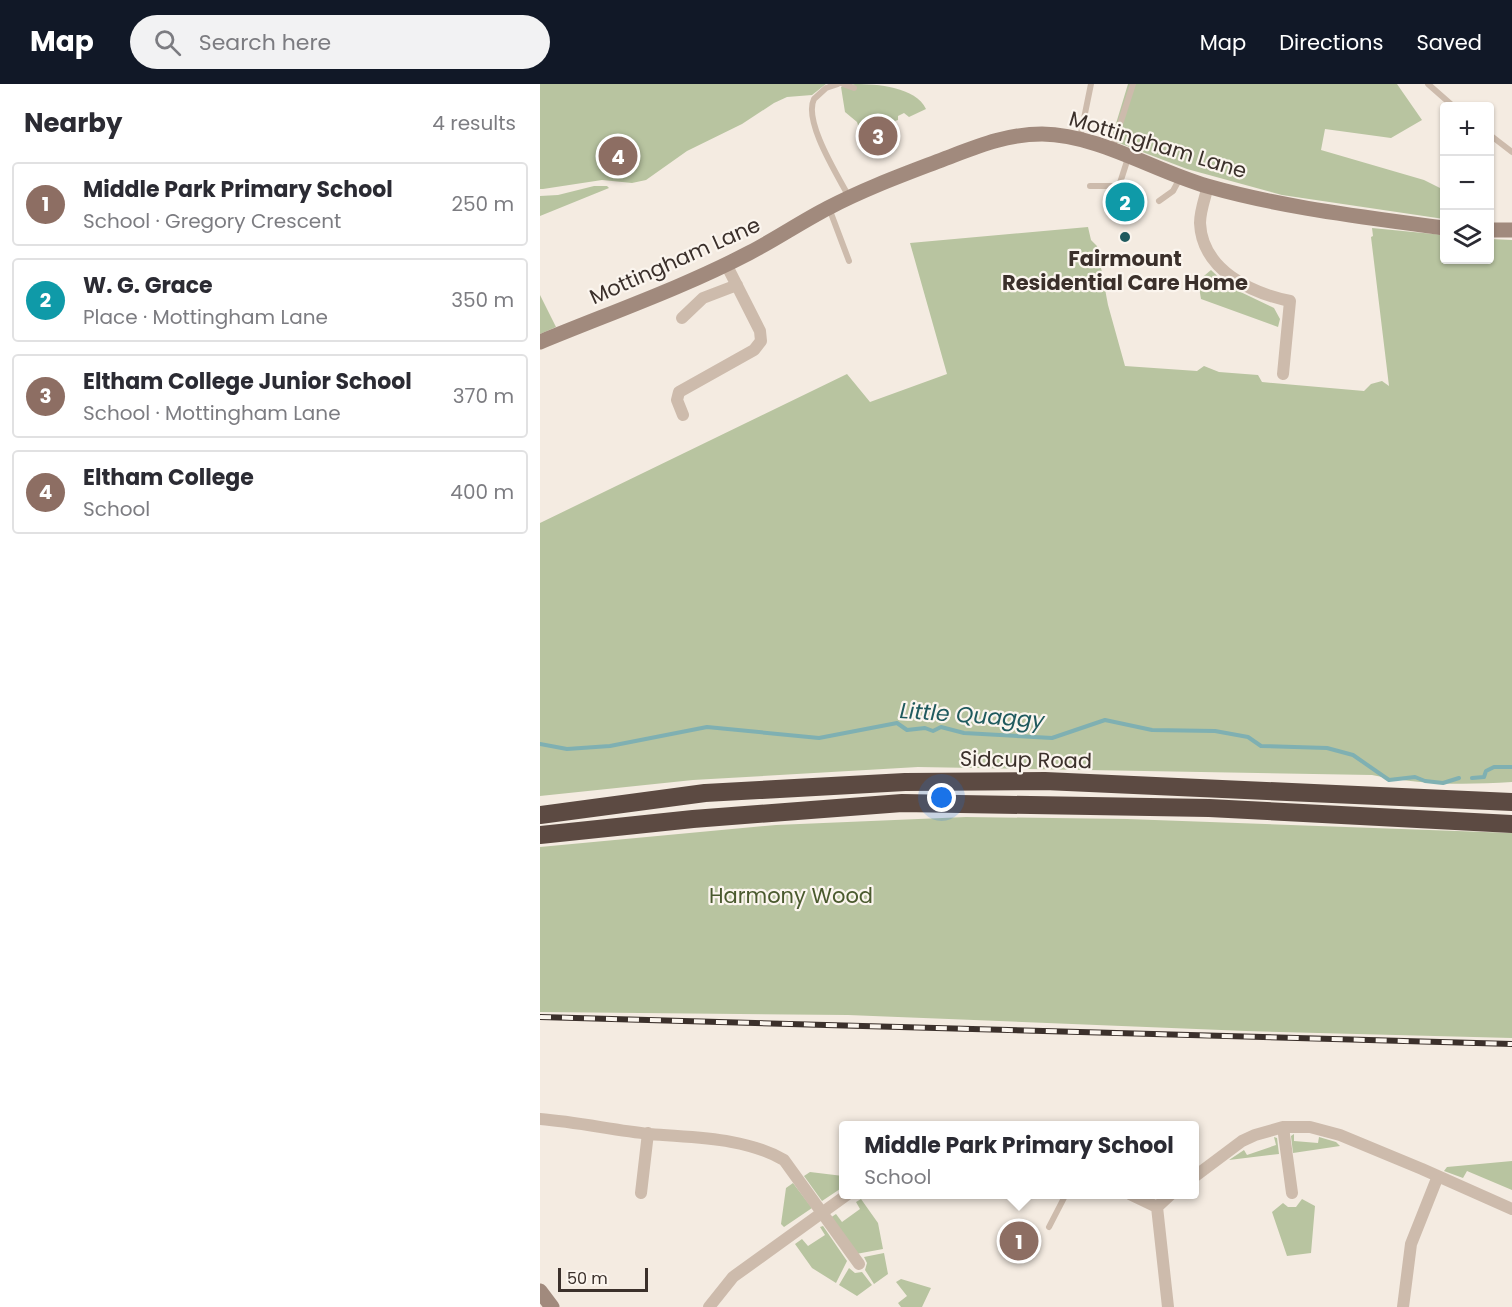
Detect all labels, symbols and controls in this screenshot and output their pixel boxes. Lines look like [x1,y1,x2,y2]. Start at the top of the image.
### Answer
search box [130,15,550,69]
text: Map [30,22,94,61]
icon: search [151,26,184,59]
text: Search here [199,27,331,58]
text: Map [1200,28,1246,57]
text: Directions [1279,28,1383,57]
text: Saved [1416,28,1482,57]
map controls [1440,102,1494,264]
button: + [1440,102,1494,156]
street label: Mottingham Lane [1066,104,1250,185]
text: Nearby [24,105,122,141]
text: 4 results [432,109,516,137]
pin: 3 [858,113,898,158]
pin: 4 [598,134,638,178]
button: − [1440,156,1494,210]
text: Middle Park Primary School [83,174,393,205]
pin: 2 [1106,180,1144,224]
text: 1 [42,190,49,218]
text: 250 m [451,190,514,218]
text: School · Gregory Crescent [83,207,341,235]
street label: Mottingham Lane [585,210,765,311]
button: layers [1440,210,1494,264]
marker: Fairmount Residential Care Home [1118,230,1132,244]
place label: Fairmount Residential Care Home [1002,244,1248,297]
text: W. G. Grace [83,270,213,301]
text: 2 [40,286,51,314]
text: 350 m [451,286,514,314]
text: Place · Mottingham Lane [83,303,328,331]
text: Eltham College Junior School [83,366,412,397]
text: 3 [39,382,52,410]
text: 370 m [453,382,514,410]
text: School · Mottingham Lane [83,399,341,427]
text: Eltham College [83,462,254,493]
text: 4 [39,478,52,506]
text: 400 m [450,478,514,506]
text: School [83,495,150,523]
water label: Little Quaggy [899,695,1047,736]
street label: Sidcup Road [960,744,1092,775]
your location [927,783,956,812]
park label: Harmony Wood [709,881,873,910]
popup [839,1121,1199,1199]
text: Middle Park Primary School [864,1130,1174,1161]
text: School [864,1163,931,1191]
pin: 1 [1000,1218,1038,1264]
scale bar [558,1265,648,1292]
text: 50 m [567,1267,608,1290]

